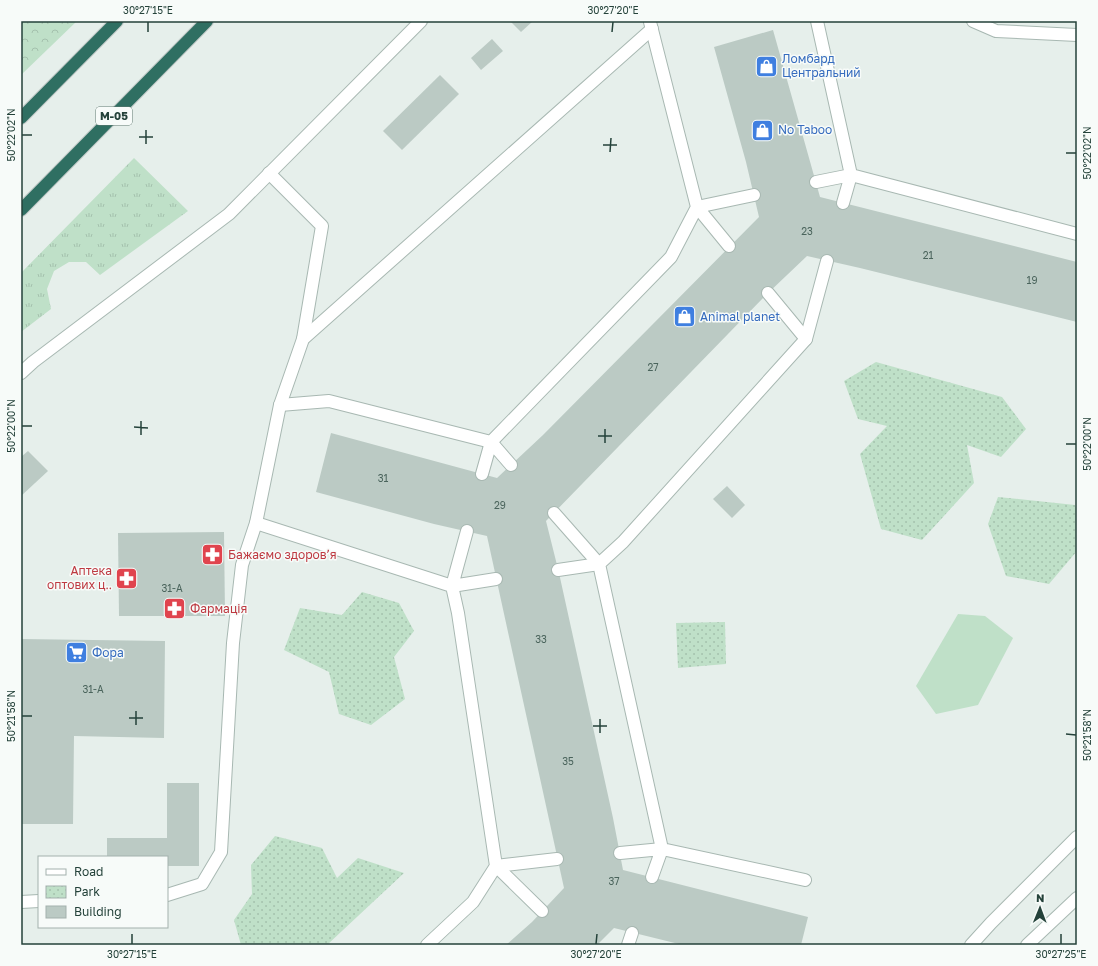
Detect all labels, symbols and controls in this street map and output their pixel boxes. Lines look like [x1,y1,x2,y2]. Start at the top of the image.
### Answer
text: 30°27'15"E [123,4,173,16]
text: 30°27'20"E [587,4,639,16]
place label: Ломбард Центральний [782,51,861,80]
shop icon: Ломбард Центральний [753,53,779,79]
road number: М-05 [96,107,132,125]
text: 50°22'02"N [5,108,17,162]
shop icon: No Taboo [749,117,775,143]
place label: No Taboo [778,122,832,137]
text: 50°22'02"N [1081,126,1093,180]
house number: 23 [801,225,813,237]
house number: 21 [923,249,933,261]
house number: 19 [1027,274,1037,286]
shop icon: Animal planet [672,304,698,330]
place label: Animal planet [700,309,780,324]
house number: 27 [647,361,659,373]
text: 50°22'00"N [5,399,17,453]
text: 50°22'00"N [1081,417,1093,471]
house number: 31 [378,472,388,484]
house number: 29 [494,499,506,511]
pharmacy icon: Бажаємо здоровʼя [200,542,226,568]
place label: Бажаємо здоровʼя [228,547,337,562]
place label: Аптека оптових ц‥ [47,563,112,592]
pharmacy icon: Аптека оптових ц‥ [114,565,140,591]
house number: 31-А [161,582,183,594]
pharmacy icon: Фармація [162,596,188,622]
place label: Фармація [190,601,247,616]
house number: 33 [535,633,547,645]
supermarket icon: Фора [63,640,89,666]
place label: Фора [92,645,124,660]
house number: 31-А [82,683,104,695]
text: 50°21'58"N [5,690,17,742]
text: 50°21'58"N [1081,709,1093,761]
house number: 35 [562,755,574,767]
legend [38,856,168,928]
text: Road [74,864,103,879]
house number: 37 [608,875,620,887]
text: Park [74,884,100,899]
north arrow [1020,888,1060,928]
text: N [1036,891,1044,904]
text: Building [74,904,122,919]
text: 30°27'15"E [107,948,157,960]
text: 30°27'20"E [570,948,622,960]
text: 30°27'25"E [1036,948,1086,960]

